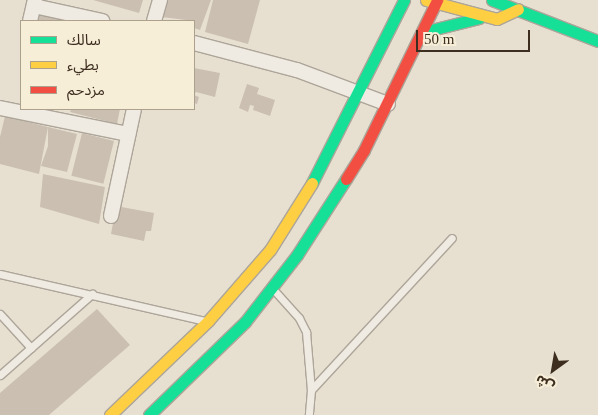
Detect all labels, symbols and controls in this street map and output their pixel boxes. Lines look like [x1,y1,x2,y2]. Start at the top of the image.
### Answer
legend [20,20,195,110]
scale bar [418,20,532,52]
text: 50 m [424,31,454,47]
text: سالك [67,32,101,48]
text: بطيء [67,57,99,73]
text: مزدحم [67,82,105,98]
north arrow [528,345,578,395]
text: ش [533,372,557,395]

